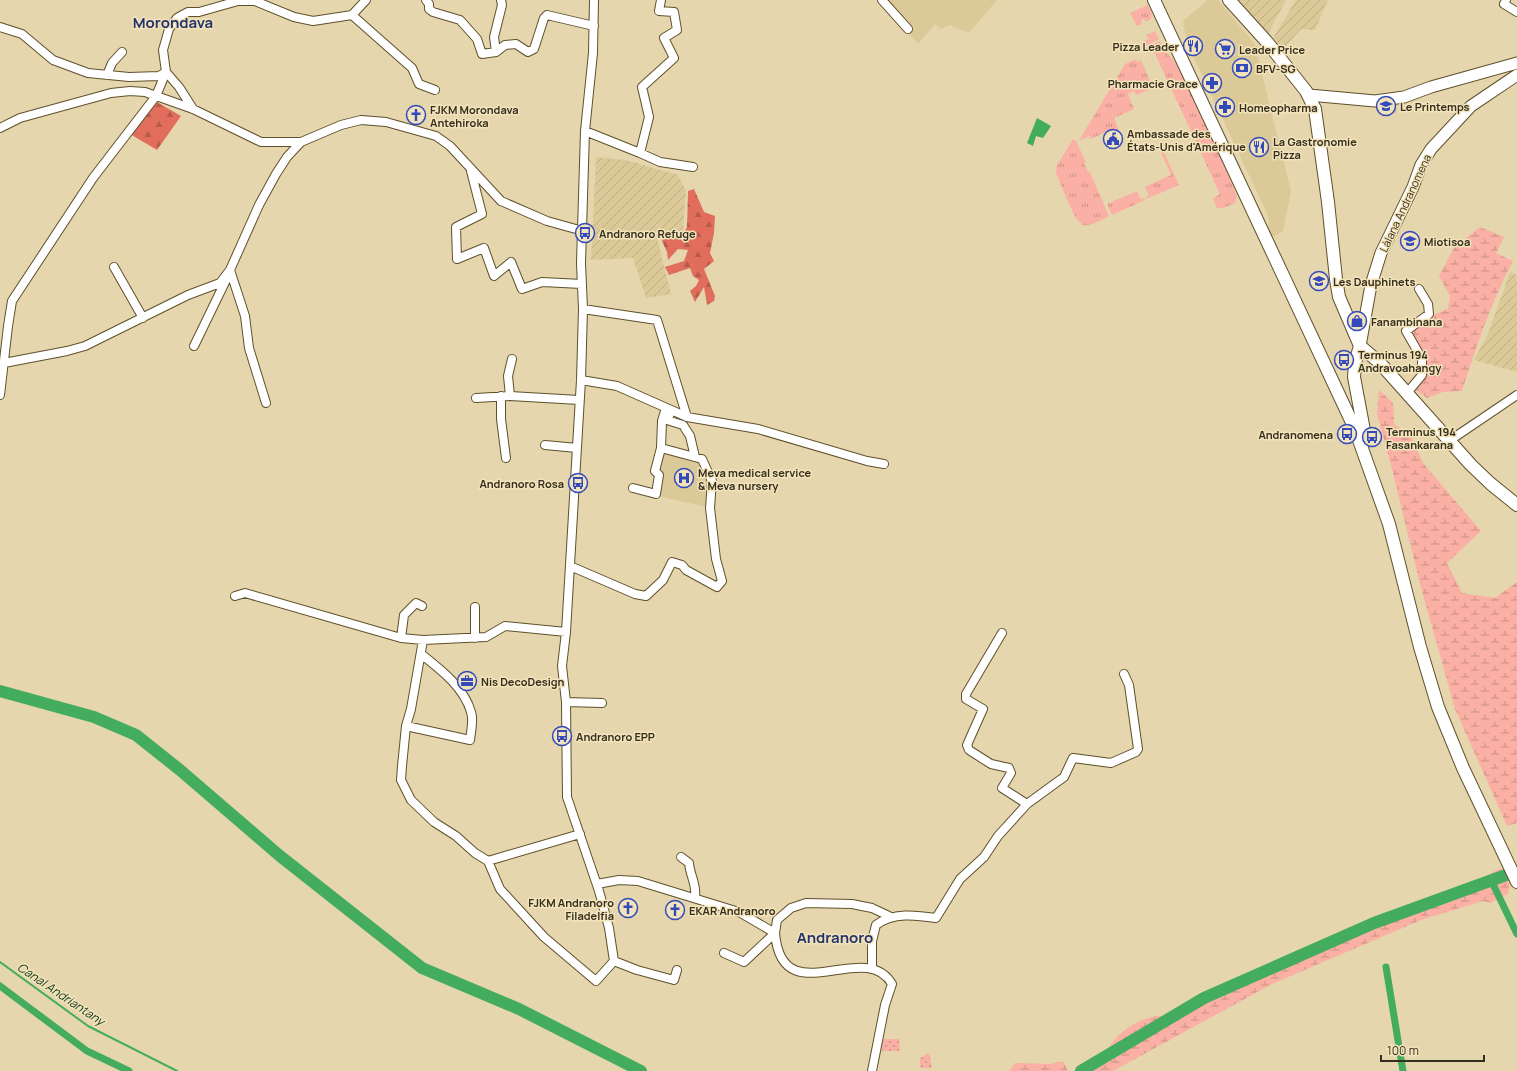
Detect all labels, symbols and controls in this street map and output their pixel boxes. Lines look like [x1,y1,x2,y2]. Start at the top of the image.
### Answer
district label: Morondava [133,12,213,33]
restaurant icon: Pizza Leader [1182,35,1204,57]
supermarket icon: Leader Price [1214,38,1236,60]
place label: Pizza Leader [1112,39,1180,54]
place label: Leader Price [1239,42,1305,57]
bank icon: BFV-SG [1231,57,1253,79]
place label: BFV-SG [1256,61,1296,76]
pharmacy icon: Pharmacie Grace [1201,72,1223,94]
place label: Pharmacie Grace [1108,76,1198,91]
school or university icon: Le Printemps [1375,95,1397,117]
pharmacy icon: Homeopharma [1214,96,1236,118]
place label: Le Printemps [1400,99,1470,114]
place label: Homeopharma [1239,100,1318,115]
place label: FJKM Morondava Antehiroka [430,102,519,130]
church icon: FJKM Morondava Antehiroka [405,104,427,126]
place label: Ambassade des États-Unis d'Amérique [1127,126,1246,154]
public building icon: Ambassade des États-Unis d'Amérique [1102,128,1124,150]
place label: La Gastronomie Pizza [1273,134,1357,162]
restaurant icon: La Gastronomie Pizza [1248,136,1270,158]
street label: Làlana Andranomena [1376,152,1434,254]
bus stop icon: Andranoro Refuge [574,222,596,244]
place label: Andranoro Refuge [599,226,696,241]
school or university icon: Miotisoa [1399,230,1421,252]
place label: Miotisoa [1424,234,1470,249]
school or university icon: Les Dauphinets [1308,270,1330,292]
place label: Les Dauphinets [1333,274,1415,289]
shop icon: Fanambinana [1346,310,1368,332]
place label: Fanambinana [1371,314,1442,329]
place label: Terminus 194 Andravoahangy [1358,347,1442,375]
bus stop icon: Terminus 194 Andravoahangy [1333,349,1355,371]
bus stop icon: Andranomena [1336,423,1358,445]
place label: Terminus 194 Fasankarana [1386,424,1456,452]
bus stop icon: Terminus 194 Fasankarana [1361,426,1383,448]
place label: Andranomena [1258,427,1333,442]
place label: Meva medical service & Meva nursery [698,465,812,493]
hospital icon: Meva medical service & Meva nursery [673,467,695,489]
bus stop icon: Andranoro Rosa [567,472,589,494]
place label: Andranoro Rosa [479,476,564,491]
office icon: Nis DecoDesign [456,670,478,692]
place label: Nis DecoDesign [481,674,565,689]
bus stop icon: Andranoro EPP [551,725,573,747]
place label: Andranoro EPP [576,729,655,744]
place label: FJKM Andranoro Filadelfia [528,895,614,923]
church icon: FJKM Andranoro Filadelfia [617,897,639,919]
church icon: EKAR Andranoro [664,899,686,921]
place label: EKAR Andranoro [689,903,776,918]
district label: Andranoro [797,927,873,948]
water label: Canal Andriantany [14,959,109,1030]
scale bar [1381,1037,1484,1063]
text: 100 m [1387,1042,1419,1059]

